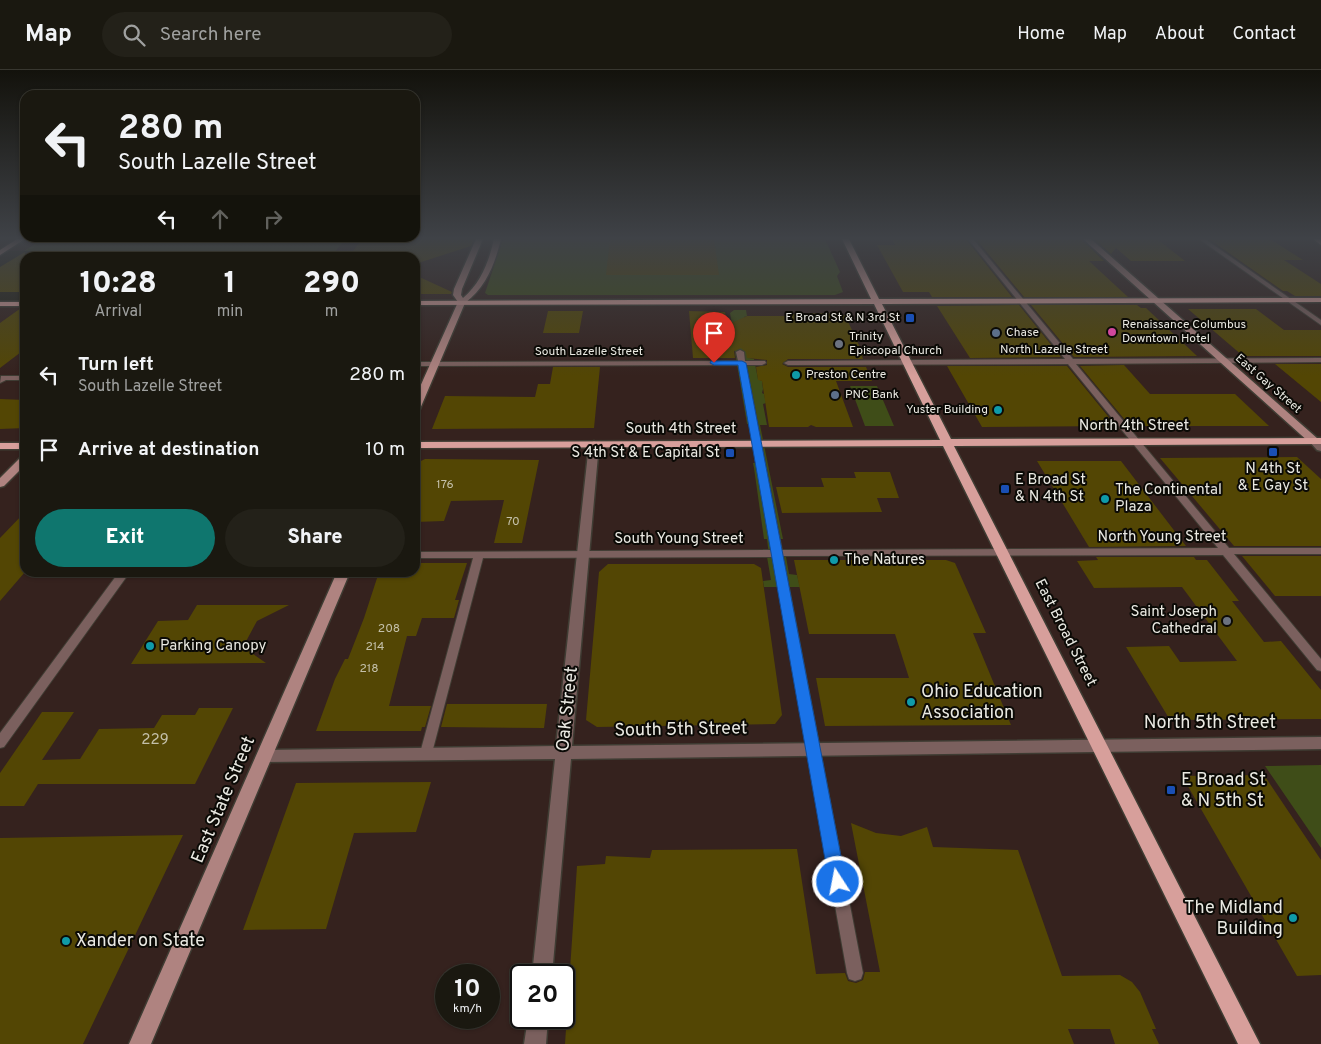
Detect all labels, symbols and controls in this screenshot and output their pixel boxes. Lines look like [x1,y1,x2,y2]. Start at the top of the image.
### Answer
search box [102,12,452,57]
text: Map [25,20,72,50]
icon: search [120,21,148,49]
text: Search here [160,23,261,47]
text: Home [1017,23,1065,46]
text: Map [1093,23,1127,46]
text: About [1155,23,1204,46]
text: Contact [1232,23,1296,46]
text: 280 m [118,107,223,151]
icon: left [35,110,100,175]
text: South Lazelle Street [118,150,317,177]
icon: left [153,205,181,233]
icon: ahead [206,205,234,233]
icon: right [259,205,287,233]
text: 10:28 [80,266,157,303]
text: 1 [224,266,236,303]
text: 290 [303,266,360,303]
text: Arrival [94,302,142,322]
text: min [217,302,243,322]
text: m [325,302,338,322]
place label: E Broad St & N 3rd St [785,310,900,326]
pin [693,312,735,363]
marker: E Broad St & N 3rd St [904,312,916,324]
place label: Renaissance Columbus Downtown Hotel [1122,317,1246,347]
icon: arrive [700,319,728,347]
place label: Chase [1006,325,1039,341]
marker: Renaissance Columbus Downtown Hotel [1106,326,1118,338]
marker: Chase [990,327,1002,339]
place label: Trinity Episcopal Church [849,329,942,359]
marker: Trinity Episcopal Church [833,338,845,350]
street label: North Lazelle Street [1000,342,1108,358]
street label: South Lazelle Street [535,344,643,360]
street label: East Gay Street [1231,351,1305,417]
text: Turn left [78,353,154,377]
icon: left [35,361,63,389]
text: 280 m [349,363,405,387]
place label: Preston Centre [806,367,886,383]
marker: Preston Centre [790,369,802,381]
text: South Lazelle Street [78,377,222,397]
place label: PNC Bank [845,387,899,403]
marker: PNC Bank [829,389,841,401]
place label: Yuster Building [906,402,988,418]
marker: Yuster Building [992,404,1004,416]
street label: North 4th Street [1079,417,1189,436]
street label: South 4th Street [626,420,736,439]
icon: arrive [35,436,63,464]
text: Arrive at destination [78,438,259,462]
text: 10 m [365,438,405,462]
place label: S 4th St & E Capital St [571,444,720,463]
marker: N 4th St & E Gay St [1267,446,1279,458]
marker: S 4th St & E Capital St [724,447,736,459]
place label: N 4th St & E Gay St [1238,460,1308,496]
place label: E Broad St & N 4th St [1015,471,1086,507]
house number: 176 [436,477,454,493]
place label: The Continental Plaza [1115,481,1222,517]
marker: E Broad St & N 4th St [999,483,1011,495]
marker: The Continental Plaza [1099,493,1111,505]
button: Exit [35,509,215,567]
button: Share [225,509,405,567]
house number: 70 [506,514,520,530]
street label: North Young Street [1098,528,1226,547]
street label: South Young Street [614,530,744,549]
place label: The Natures [844,551,925,570]
marker: The Natures [828,554,840,566]
street label: East Broad Street [1030,576,1100,690]
place label: Saint Joseph Cathedral [1130,603,1217,639]
marker: Saint Joseph Cathedral [1221,615,1233,627]
house number: 208 [378,621,400,637]
place label: Parking Canopy [160,637,267,656]
house number: 214 [365,639,385,655]
marker: Parking Canopy [144,640,156,652]
house number: 218 [359,661,379,677]
street label: Oak Street [552,665,584,753]
place label: Ohio Education Association [921,681,1043,725]
marker: Ohio Education Association [905,696,917,708]
street label: North 5th Street [1144,712,1276,735]
street label: South 5th Street [614,717,748,743]
house number: 229 [141,731,169,750]
street label: East State Street [187,733,261,867]
place label: E Broad St & N 5th St [1181,769,1266,813]
marker: E Broad St & N 5th St [1165,784,1177,796]
position arrow [811,855,863,907]
place label: The Midland Building [1184,897,1283,941]
marker: The Midland Building [1287,912,1299,924]
place label: Xander on State [76,930,205,953]
marker: Xander on State [60,935,72,947]
speed limit sign: 20 [510,964,575,1029]
text: 10 [454,974,481,1006]
text: km/h [453,1001,482,1017]

